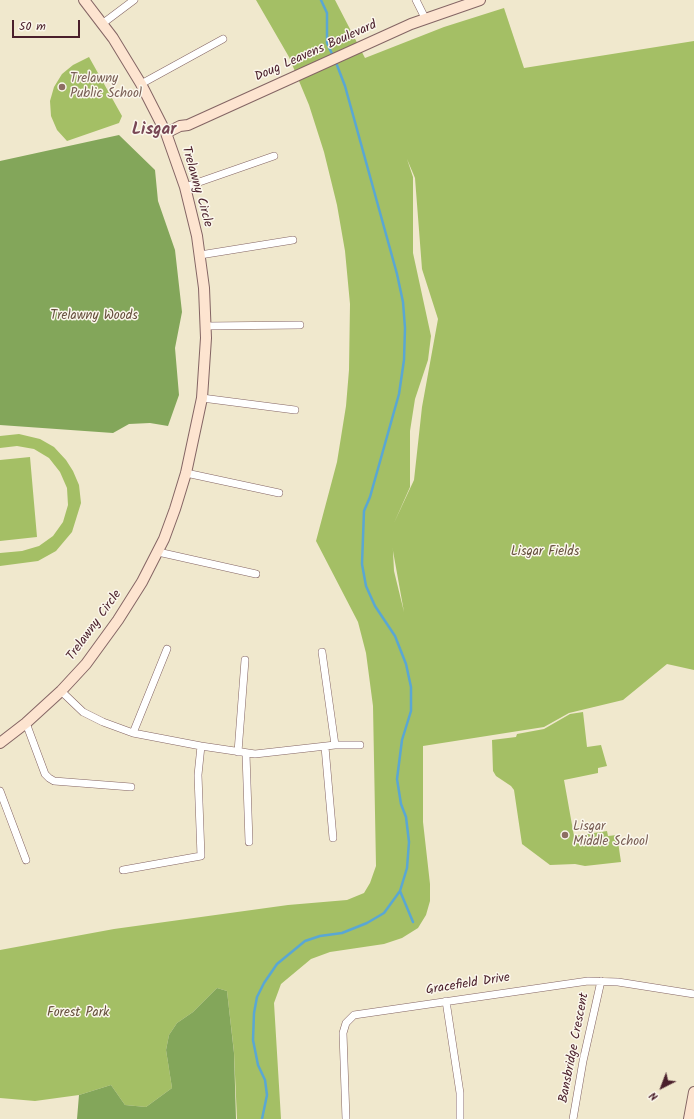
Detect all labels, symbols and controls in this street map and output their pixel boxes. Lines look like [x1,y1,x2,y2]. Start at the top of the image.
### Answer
scale bar [14,12,82,38]
text: 50 m [19,17,46,36]
street label: Doug Leavens Boulevard [253,18,379,86]
place label: Trelawny Public School [70,72,142,103]
marker: Trelawny Public School [57,82,67,92]
district label: Lisgar [132,121,176,141]
street label: Trelawny Circle [177,145,215,229]
park label: Trelawny Woods [50,309,138,325]
park label: Lisgar Fields [511,545,579,561]
street label: Trelawny Circle [64,588,126,664]
place label: Lisgar Middle School [573,820,648,851]
marker: Lisgar Middle School [560,830,570,840]
street label: Gracefield Drive [425,971,511,999]
street label: Bansbridge Crescent [557,992,593,1104]
park label: Forest Park [47,1006,109,1022]
north arrow [642,1067,682,1107]
text: N [645,1087,663,1105]

